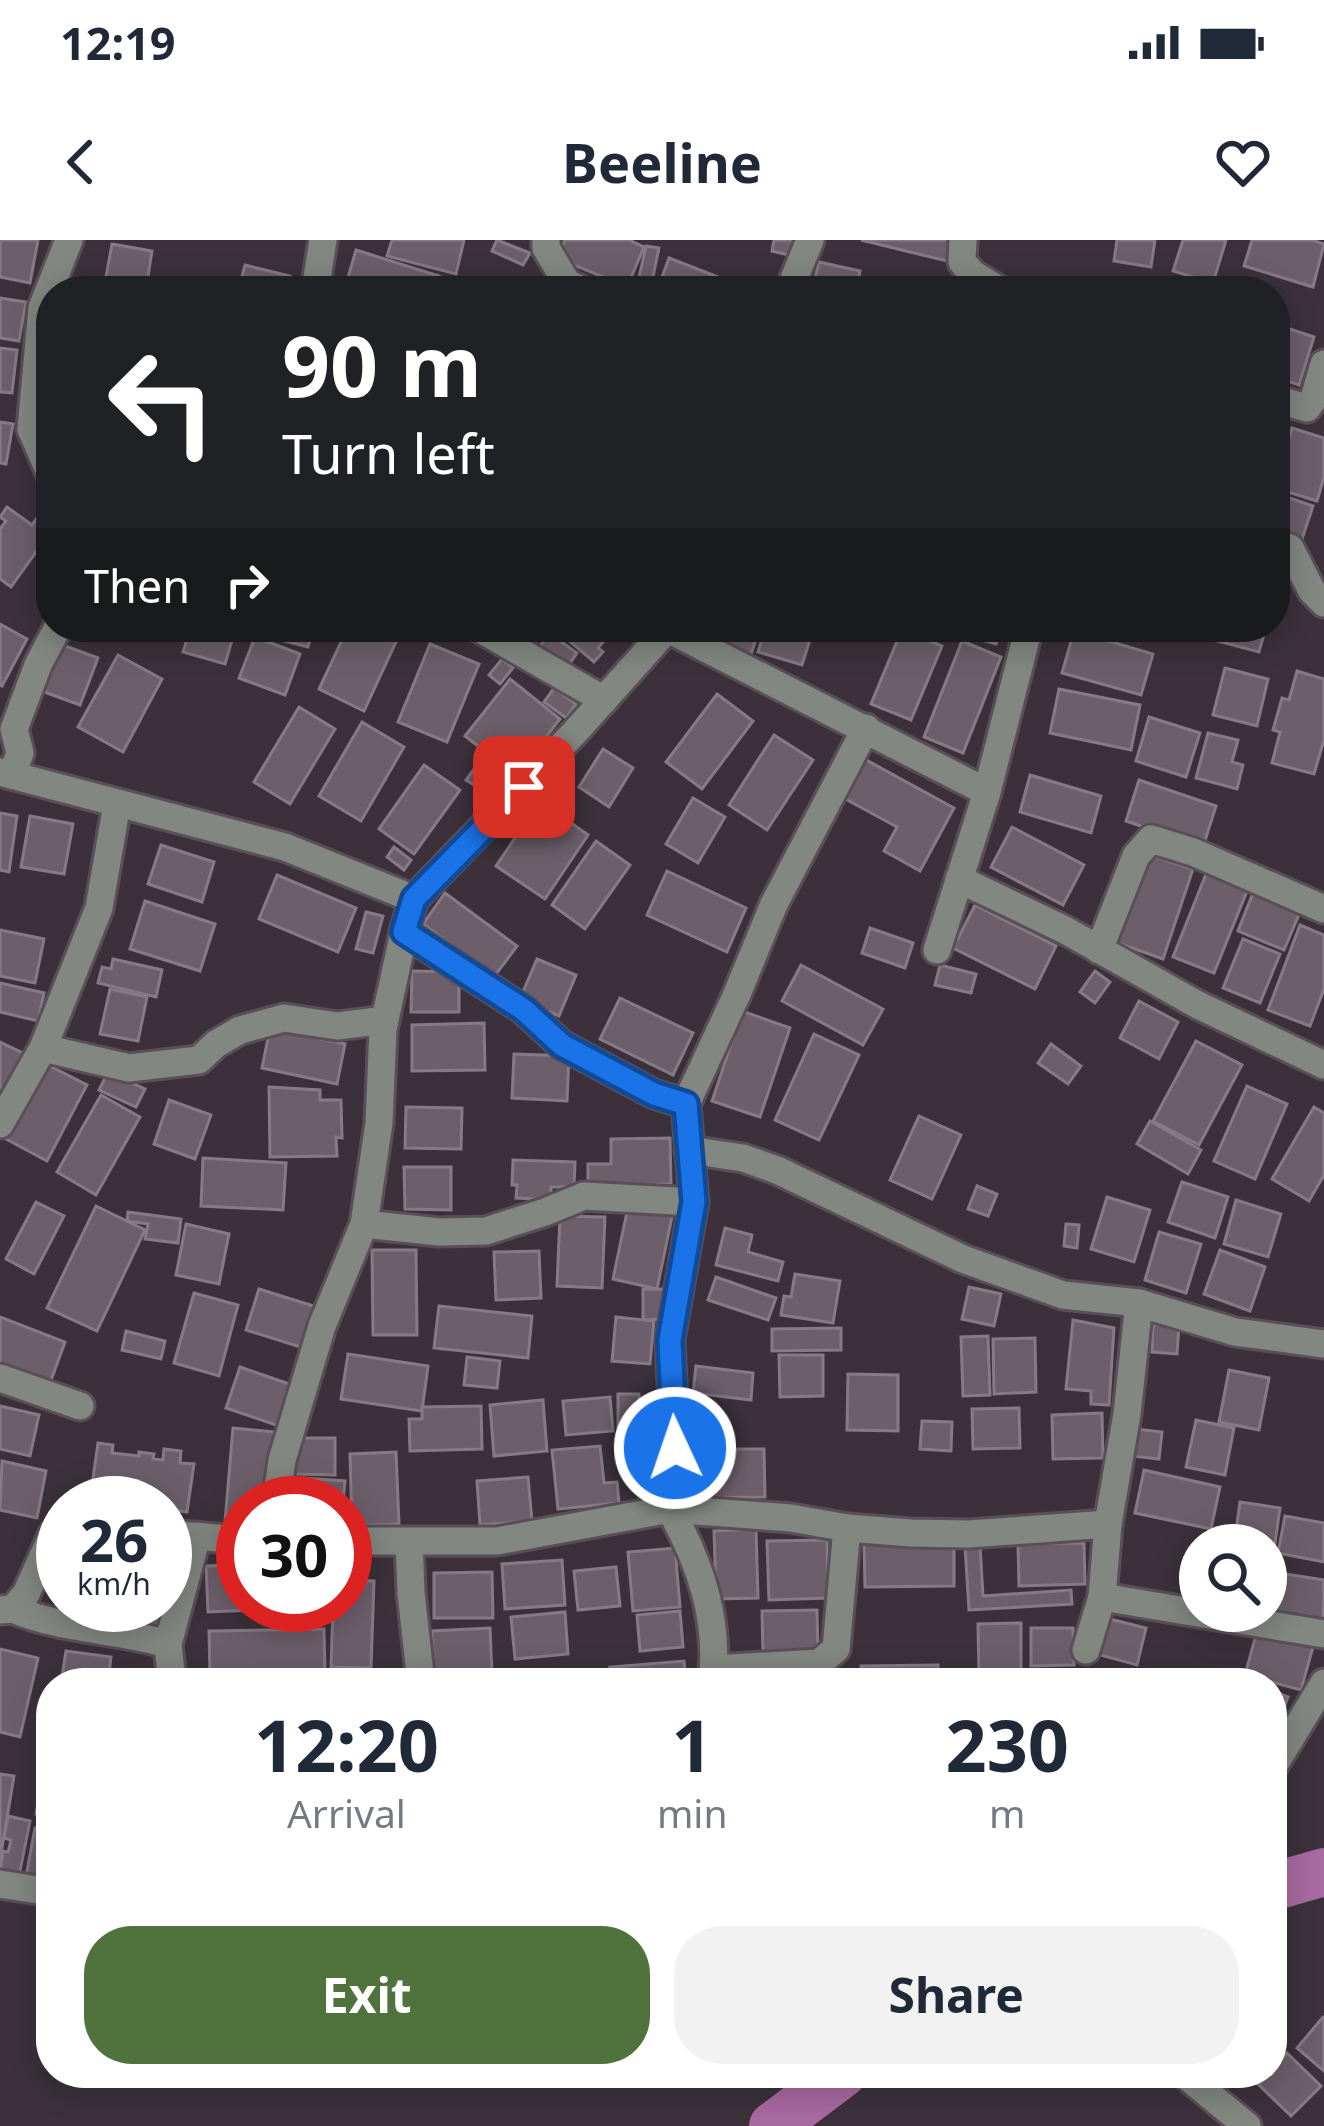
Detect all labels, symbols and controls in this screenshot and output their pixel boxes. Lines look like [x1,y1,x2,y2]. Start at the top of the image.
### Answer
text: 12:19 [60,12,176,73]
text: Beeline [562,125,762,199]
icon: back [48,129,114,195]
icon: heart [1210,129,1276,195]
text: 90 m [282,307,482,422]
icon: left [84,324,240,480]
text: Turn left [282,416,495,490]
icon: right [214,552,280,618]
text: Then [84,555,190,616]
pin [473,736,575,838]
icon: arrive [491,754,557,820]
position arrow [612,1385,738,1511]
speed limit sign: 30 [216,1476,372,1632]
text: 26 [80,1498,148,1580]
map controls [1179,1524,1287,1632]
button: search [1179,1524,1287,1632]
text: km/h [77,1563,151,1604]
text: 12:20 [254,1695,439,1793]
text: 1 [672,1695,713,1793]
text: 230 [945,1695,1069,1793]
text: Arrival [287,1786,406,1839]
text: min [657,1786,728,1839]
text: m [989,1786,1025,1839]
button: Exit [84,1926,650,2064]
button: Share [674,1926,1239,2064]

